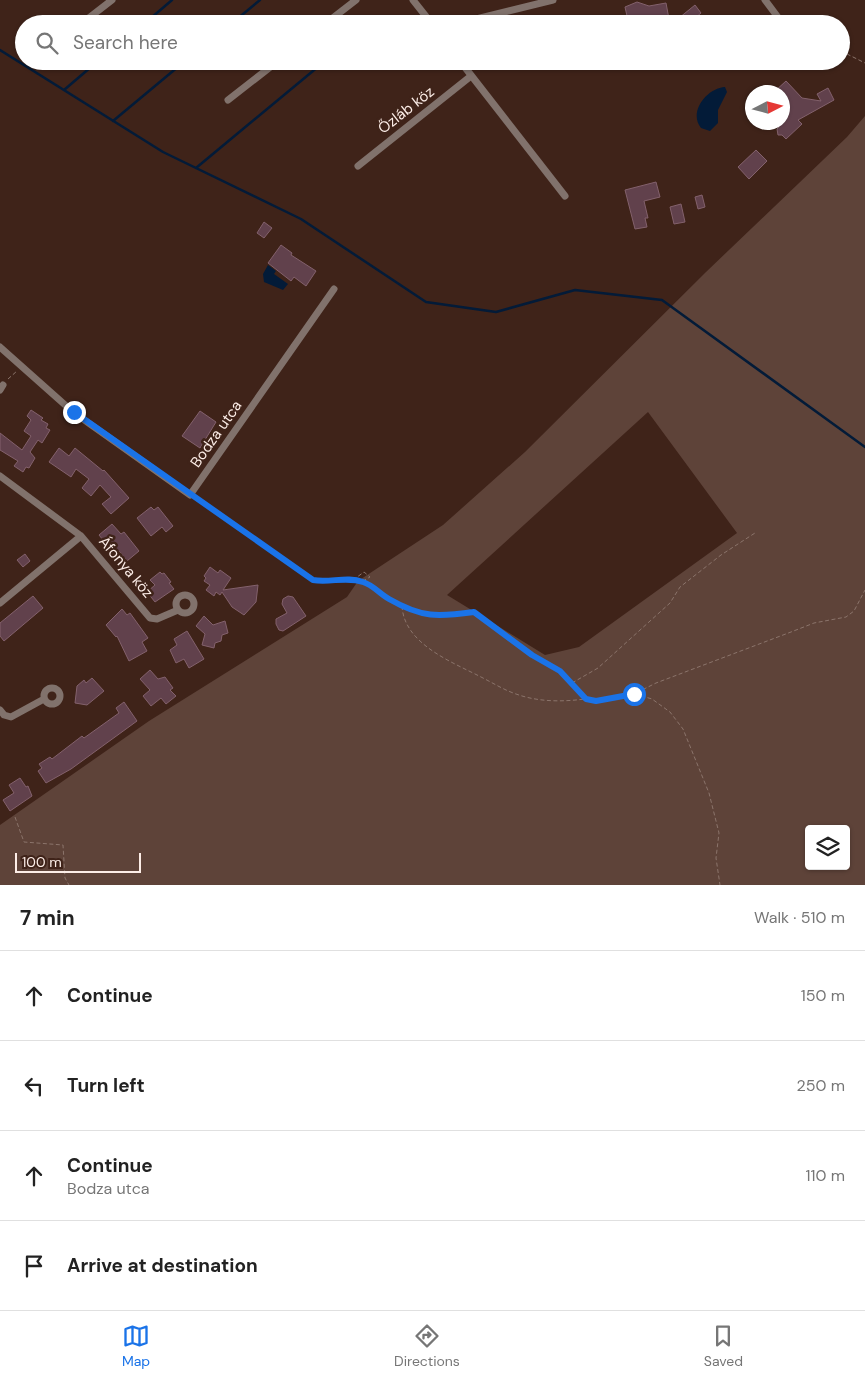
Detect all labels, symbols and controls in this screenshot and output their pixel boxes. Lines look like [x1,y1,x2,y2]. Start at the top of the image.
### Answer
search box [15,15,850,70]
icon: search [33,29,61,57]
text: Search here [73,30,178,55]
street label: Őzláb köz [374,82,438,138]
north arrow [745,85,790,130]
street label: Bodza utca [186,397,246,471]
route end [63,401,86,424]
street label: Áfonya köz [94,532,158,602]
route start [623,683,646,706]
map controls [805,825,850,870]
button: layers [805,825,850,870]
scale bar [15,850,141,873]
text: 100 m [22,853,62,871]
text: 7 min [20,904,75,932]
text: Walk · 510 m [754,907,845,928]
icon: ahead [20,982,48,1010]
text: Continue [67,983,153,1008]
text: 150 m [801,985,845,1006]
icon: left [20,1072,48,1100]
text: Turn left [67,1073,145,1098]
text: 250 m [797,1075,845,1096]
text: Continue [67,1153,153,1178]
icon: ahead [20,1162,48,1190]
text: 110 m [806,1165,845,1186]
text: Bodza utca [67,1178,150,1199]
icon: arrive [20,1252,48,1280]
text: Arrive at destination [67,1253,258,1278]
tab: Map [122,1322,150,1370]
tab: Directions [394,1322,460,1370]
tab: Saved [704,1322,743,1370]

